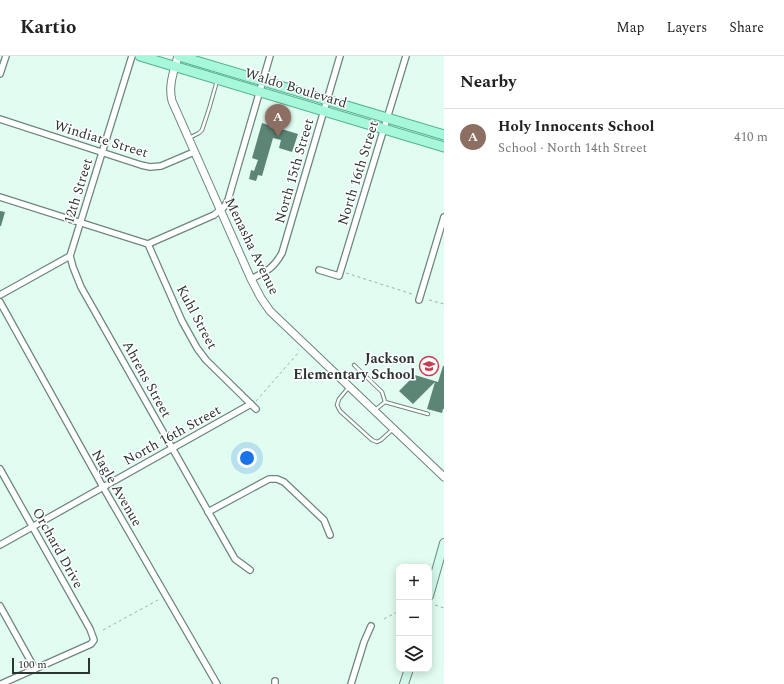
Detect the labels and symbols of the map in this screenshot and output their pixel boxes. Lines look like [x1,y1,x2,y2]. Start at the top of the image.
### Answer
street label: Waldo Boulevard [242,62,350,114]
pin: A [265,104,291,137]
street label: Windiate Street [51,115,151,163]
street label: North 15th Street [269,116,319,226]
street label: North 16th Street [332,118,384,228]
street label: 12th Street [58,156,98,226]
street label: Menasha Avenue [219,194,285,298]
street label: Kuhl Street [171,281,223,353]
street label: Ahrens Street [117,337,177,421]
place label: Jackson Elementary School [293,348,415,385]
school or university icon: Jackson Elementary School [418,355,440,377]
street label: North 16th Street [120,400,224,470]
street label: Nagle Avenue [86,446,148,531]
your location [237,448,257,468]
street label: Orchard Drive [27,504,89,592]
scale bar [12,656,90,675]

